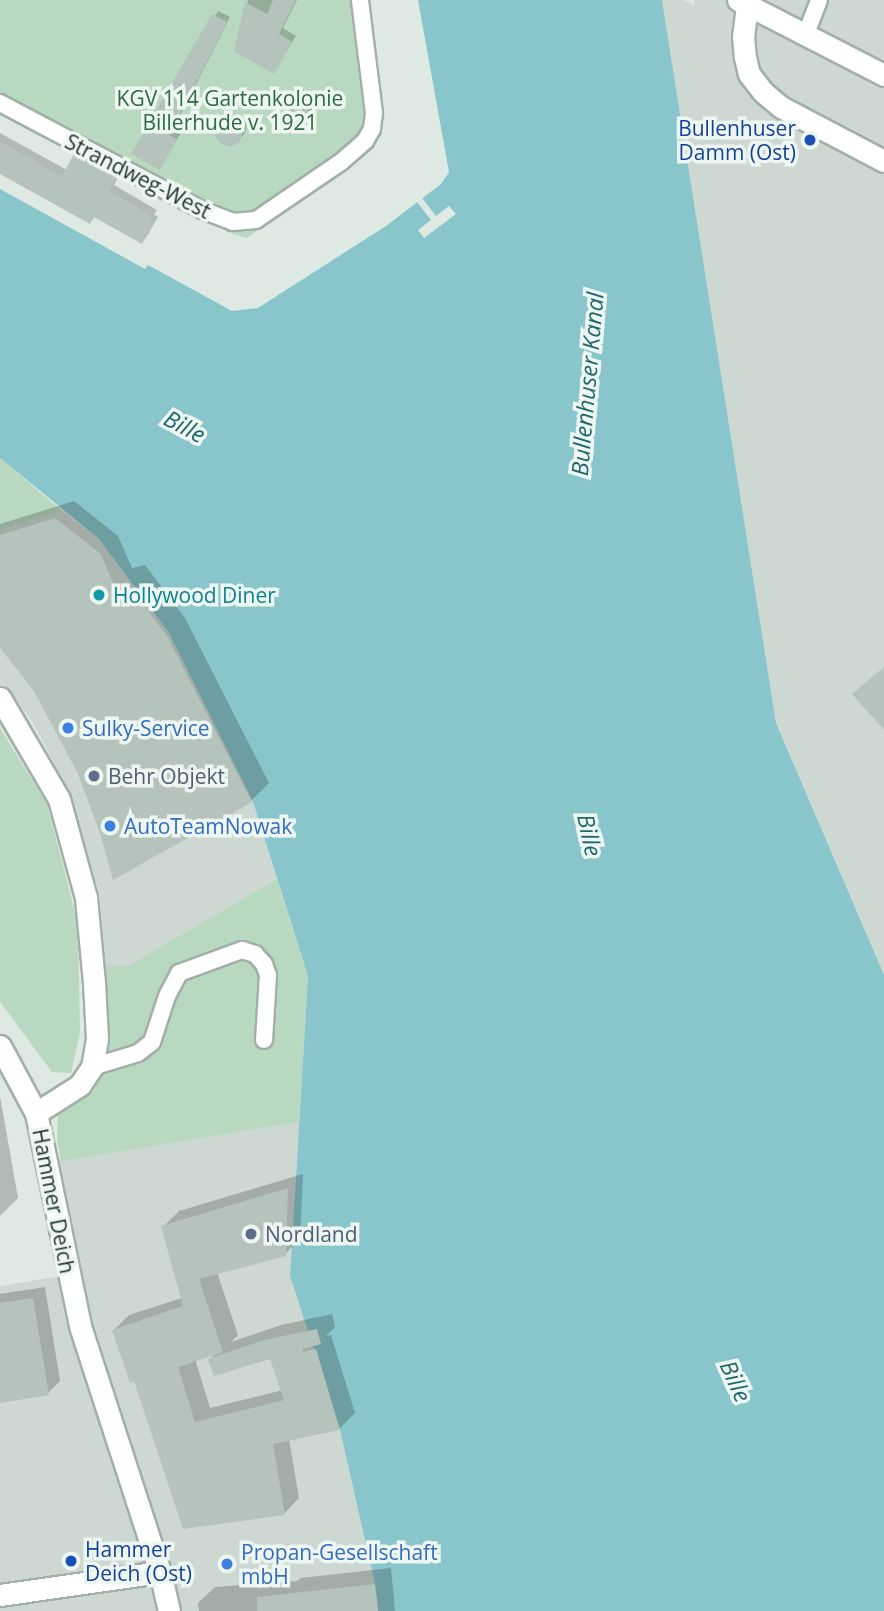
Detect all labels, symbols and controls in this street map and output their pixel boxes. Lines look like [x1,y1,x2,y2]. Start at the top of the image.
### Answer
park label: KGV 114 Gartenkolonie Billerhude v. 1921 [117,85,343,135]
place label: Bullenhuser Damm (Ost) [678,115,796,165]
street label: Strandweg-West [61,128,215,224]
marker: Bullenhuser Damm (Ost) [802,132,818,148]
water label: Bullenhuser Kanal [565,291,609,477]
water label: Bille [160,404,210,448]
place label: Hollywood Diner [113,582,276,608]
marker: Hollywood Diner [91,587,107,603]
place label: Sulky-Service [82,715,210,741]
marker: Sulky-Service [60,720,76,736]
place label: Behr Objekt [108,763,225,789]
marker: Behr Objekt [86,768,102,784]
water label: Bille [572,811,608,859]
place label: AutoTeamNowak [124,813,292,839]
marker: AutoTeamNowak [102,818,118,834]
street label: Hammer Deich [28,1126,80,1276]
place label: Nordland [265,1221,358,1247]
marker: Nordland [243,1226,259,1242]
water label: Bille [715,1356,757,1406]
place label: Hammer Deich (Ost) [85,1536,192,1586]
place label: Propan-Gesellschaft mbH [241,1539,438,1589]
marker: Hammer Deich (Ost) [63,1553,79,1569]
marker: Propan-Gesellschaft mbH [219,1556,235,1572]

